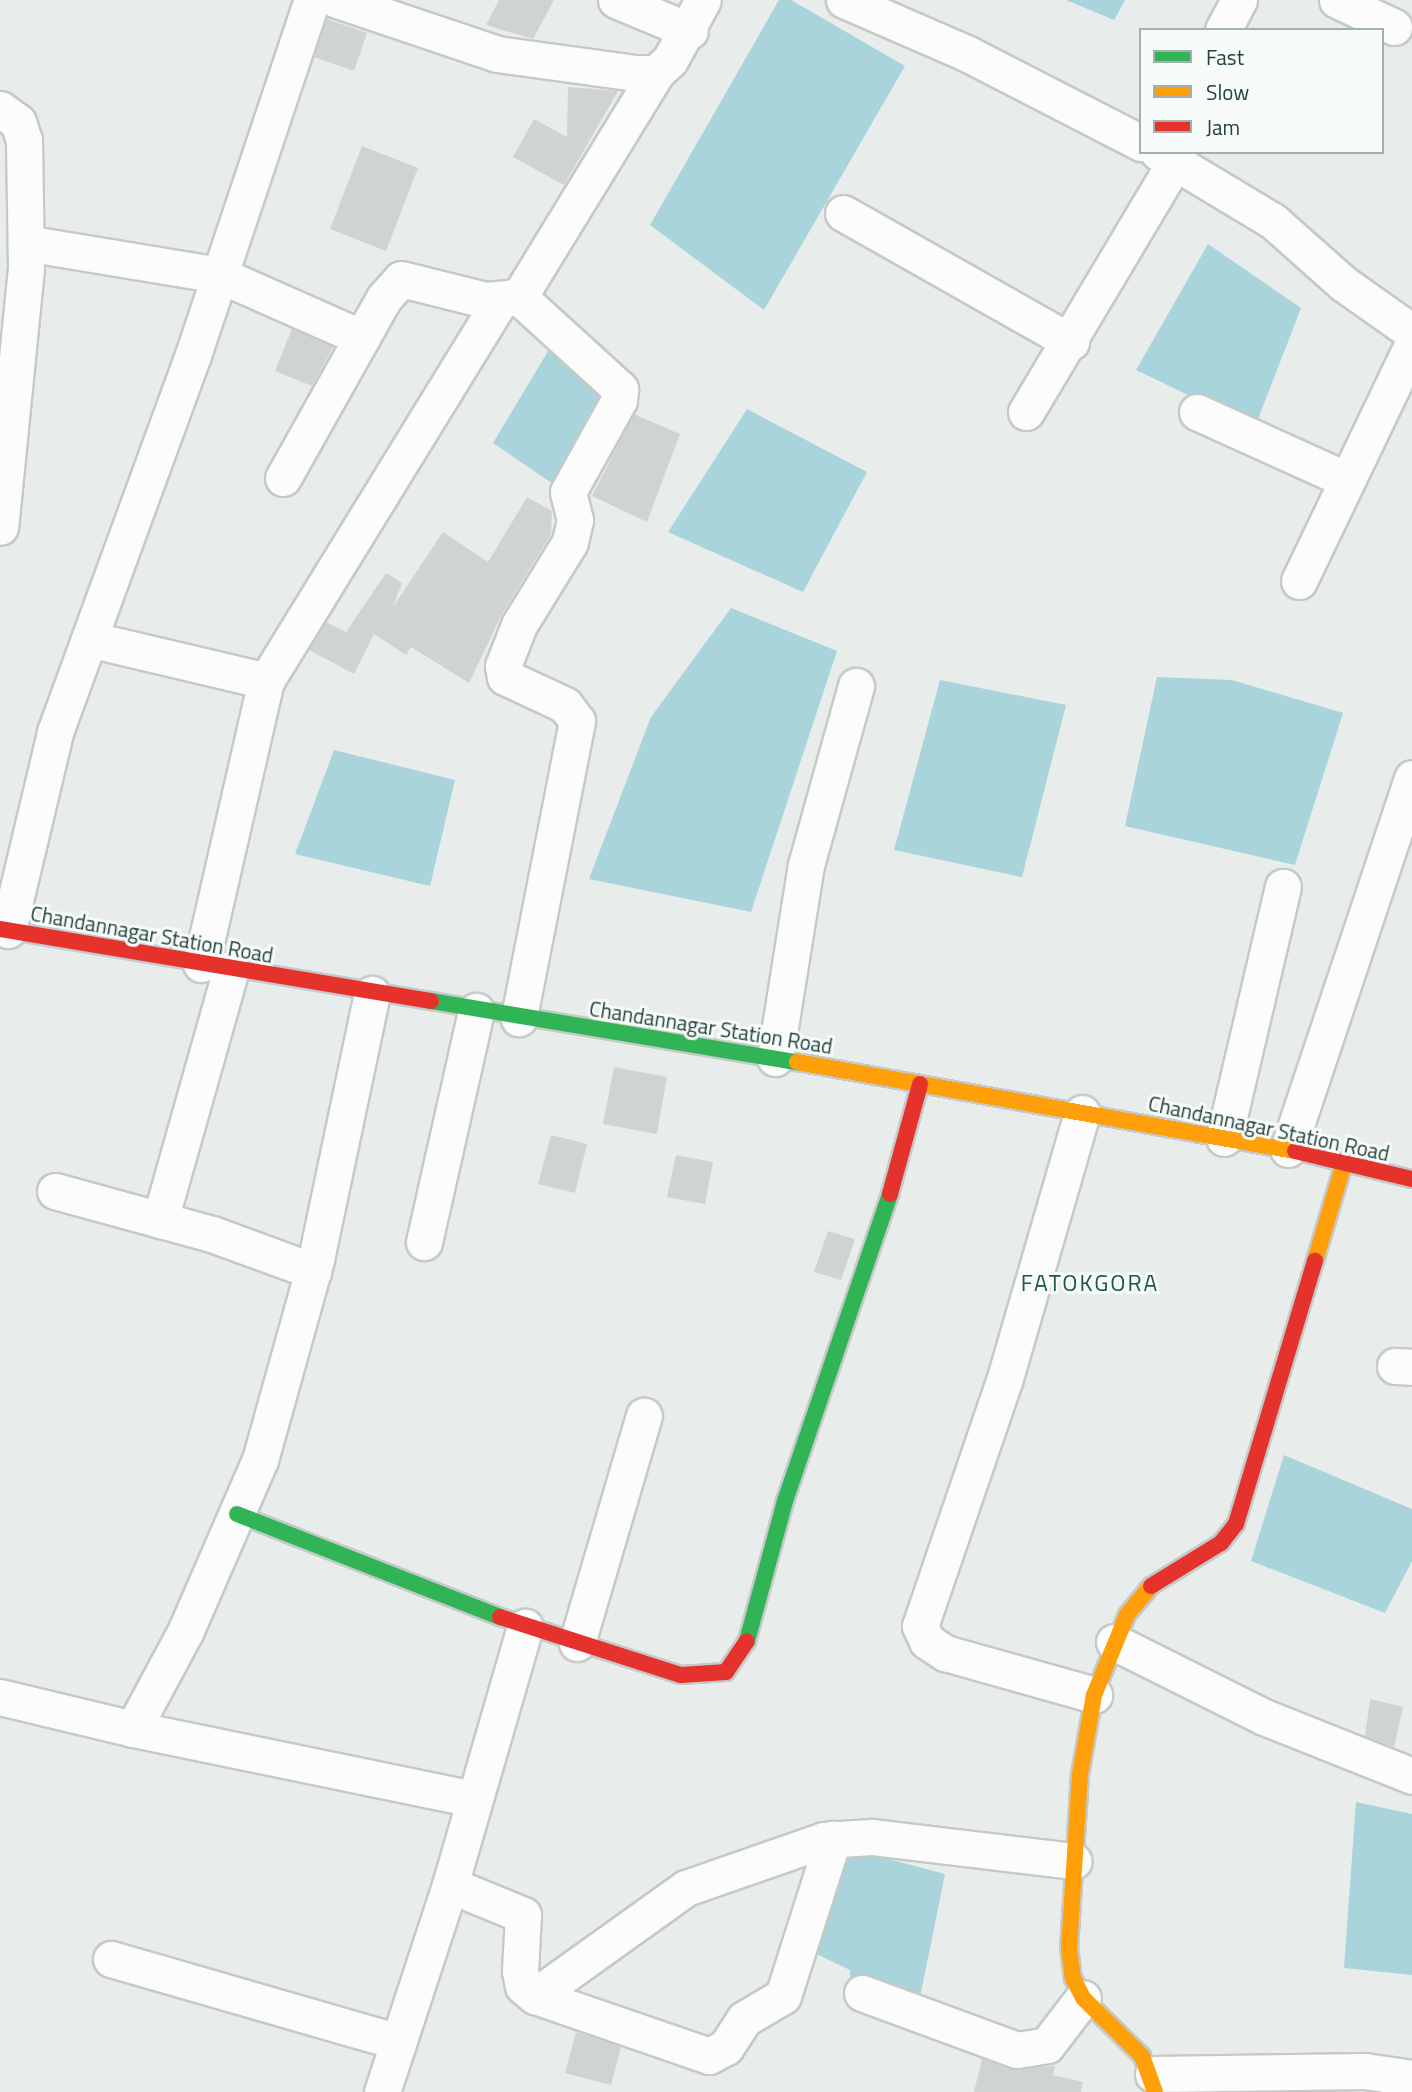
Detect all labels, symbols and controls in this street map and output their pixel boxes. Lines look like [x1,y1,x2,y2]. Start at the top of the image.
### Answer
legend [1139,28,1384,154]
text: Fast [1206,41,1244,73]
text: Slow [1206,76,1249,108]
text: Jam [1206,111,1240,143]
street label: Chandannagar Station Road [29,900,275,968]
street label: Chandannagar Station Road [588,995,834,1059]
street label: Chandannagar Station Road [1146,1090,1392,1166]
district label: FATOKGORA [1022,1269,1158,1297]

